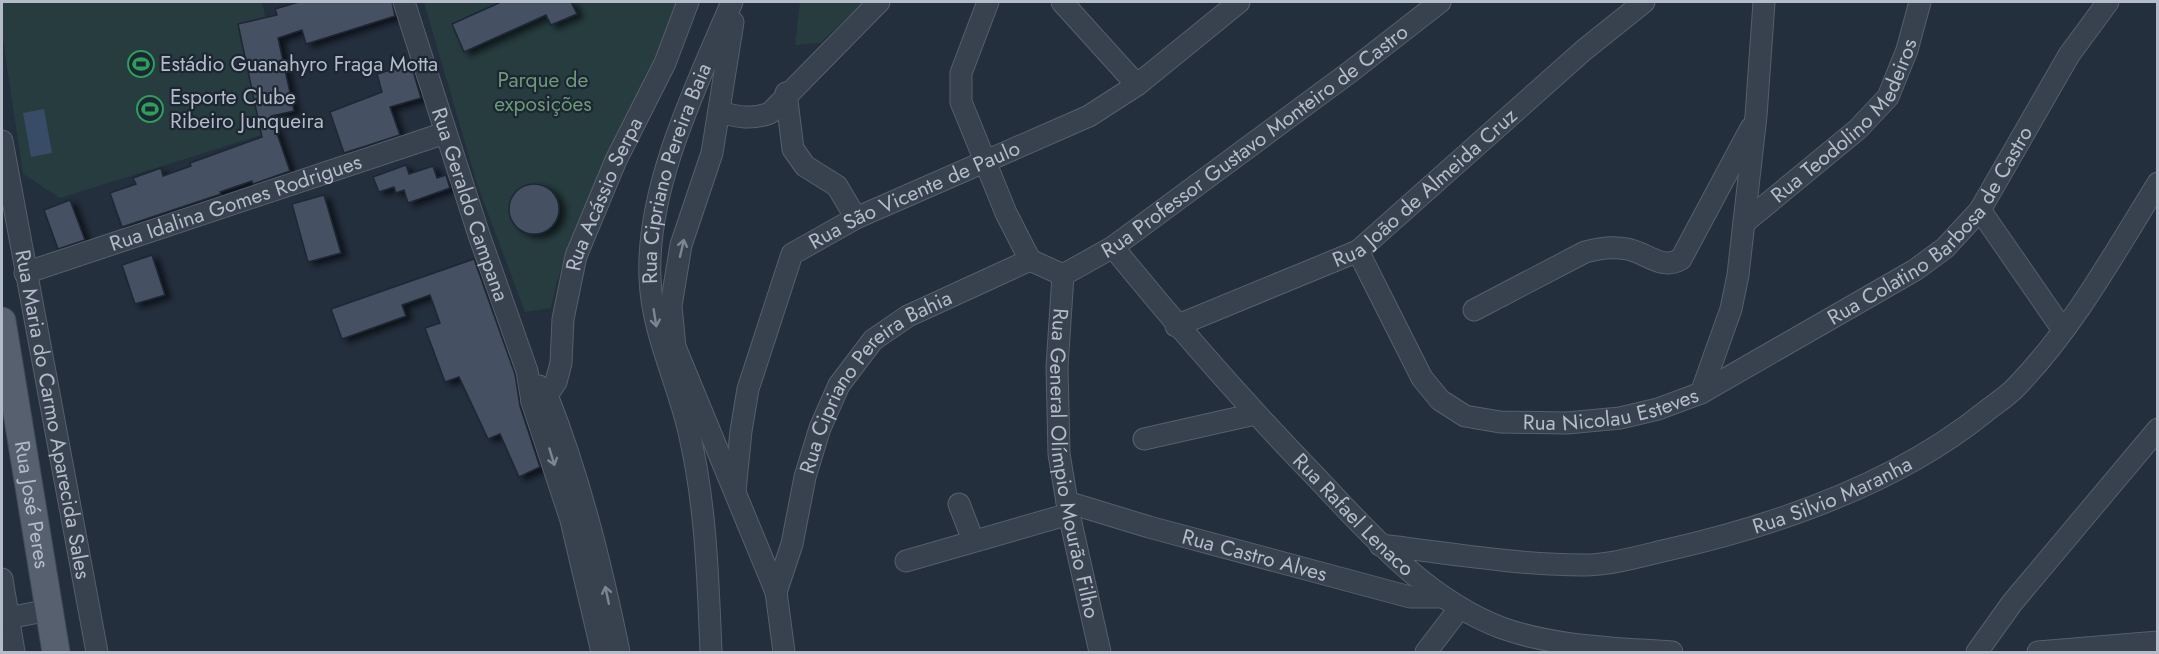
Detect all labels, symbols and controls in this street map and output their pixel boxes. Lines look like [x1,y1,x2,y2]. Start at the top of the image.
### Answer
street label: Rua Professor Gustavo Monteiro de Castro [1096,17,1415,266]
street label: Rua Teodolino Medeiros [1764,35,1924,210]
sports icon: Estádio Guanahyro Fraga Motta [126,49,156,79]
place label: Estádio Guanahyro Fraga Motta [160,49,438,79]
street label: Rua Cipriano Pereira Baia [635,58,719,285]
park label: Parque de exposições [494,65,592,119]
place label: Esporte Clube Ribeiro Junqueira [170,82,324,136]
sports icon: Esporte Clube Ribeiro Junqueira [135,94,165,124]
street label: Rua João de Almeida Cruz [1328,101,1524,275]
street label: Rua Geraldo Campana [424,104,516,305]
street label: Rua Acássio Serpa [558,112,650,274]
street label: Rua Colatino Barbosa de Castro [1822,121,2040,332]
street label: Rua São Vicente de Paulo [803,133,1025,257]
street label: Rua Idalina Gomes Rodrigues [106,147,366,259]
one-way arrow [676,239,688,258]
street label: Rua Maria do Carmo Aparecida Sales [7,247,98,581]
street label: Rua Cipriano Pereira Bahia [792,283,957,477]
street label: Rua General Olímpio Mourão Filho [1042,307,1107,621]
one-way arrow [650,308,661,328]
street label: Rua Nicolau Esteves [1523,380,1703,438]
street label: Rua José Peres [7,438,57,571]
street label: Rua Rafael Lenaco [1286,446,1421,583]
one-way arrow [547,447,558,466]
street label: Rua Silvio Maranha [1749,449,1917,542]
street label: Rua Castro Alves [1179,522,1330,589]
one-way arrow [601,586,612,605]

